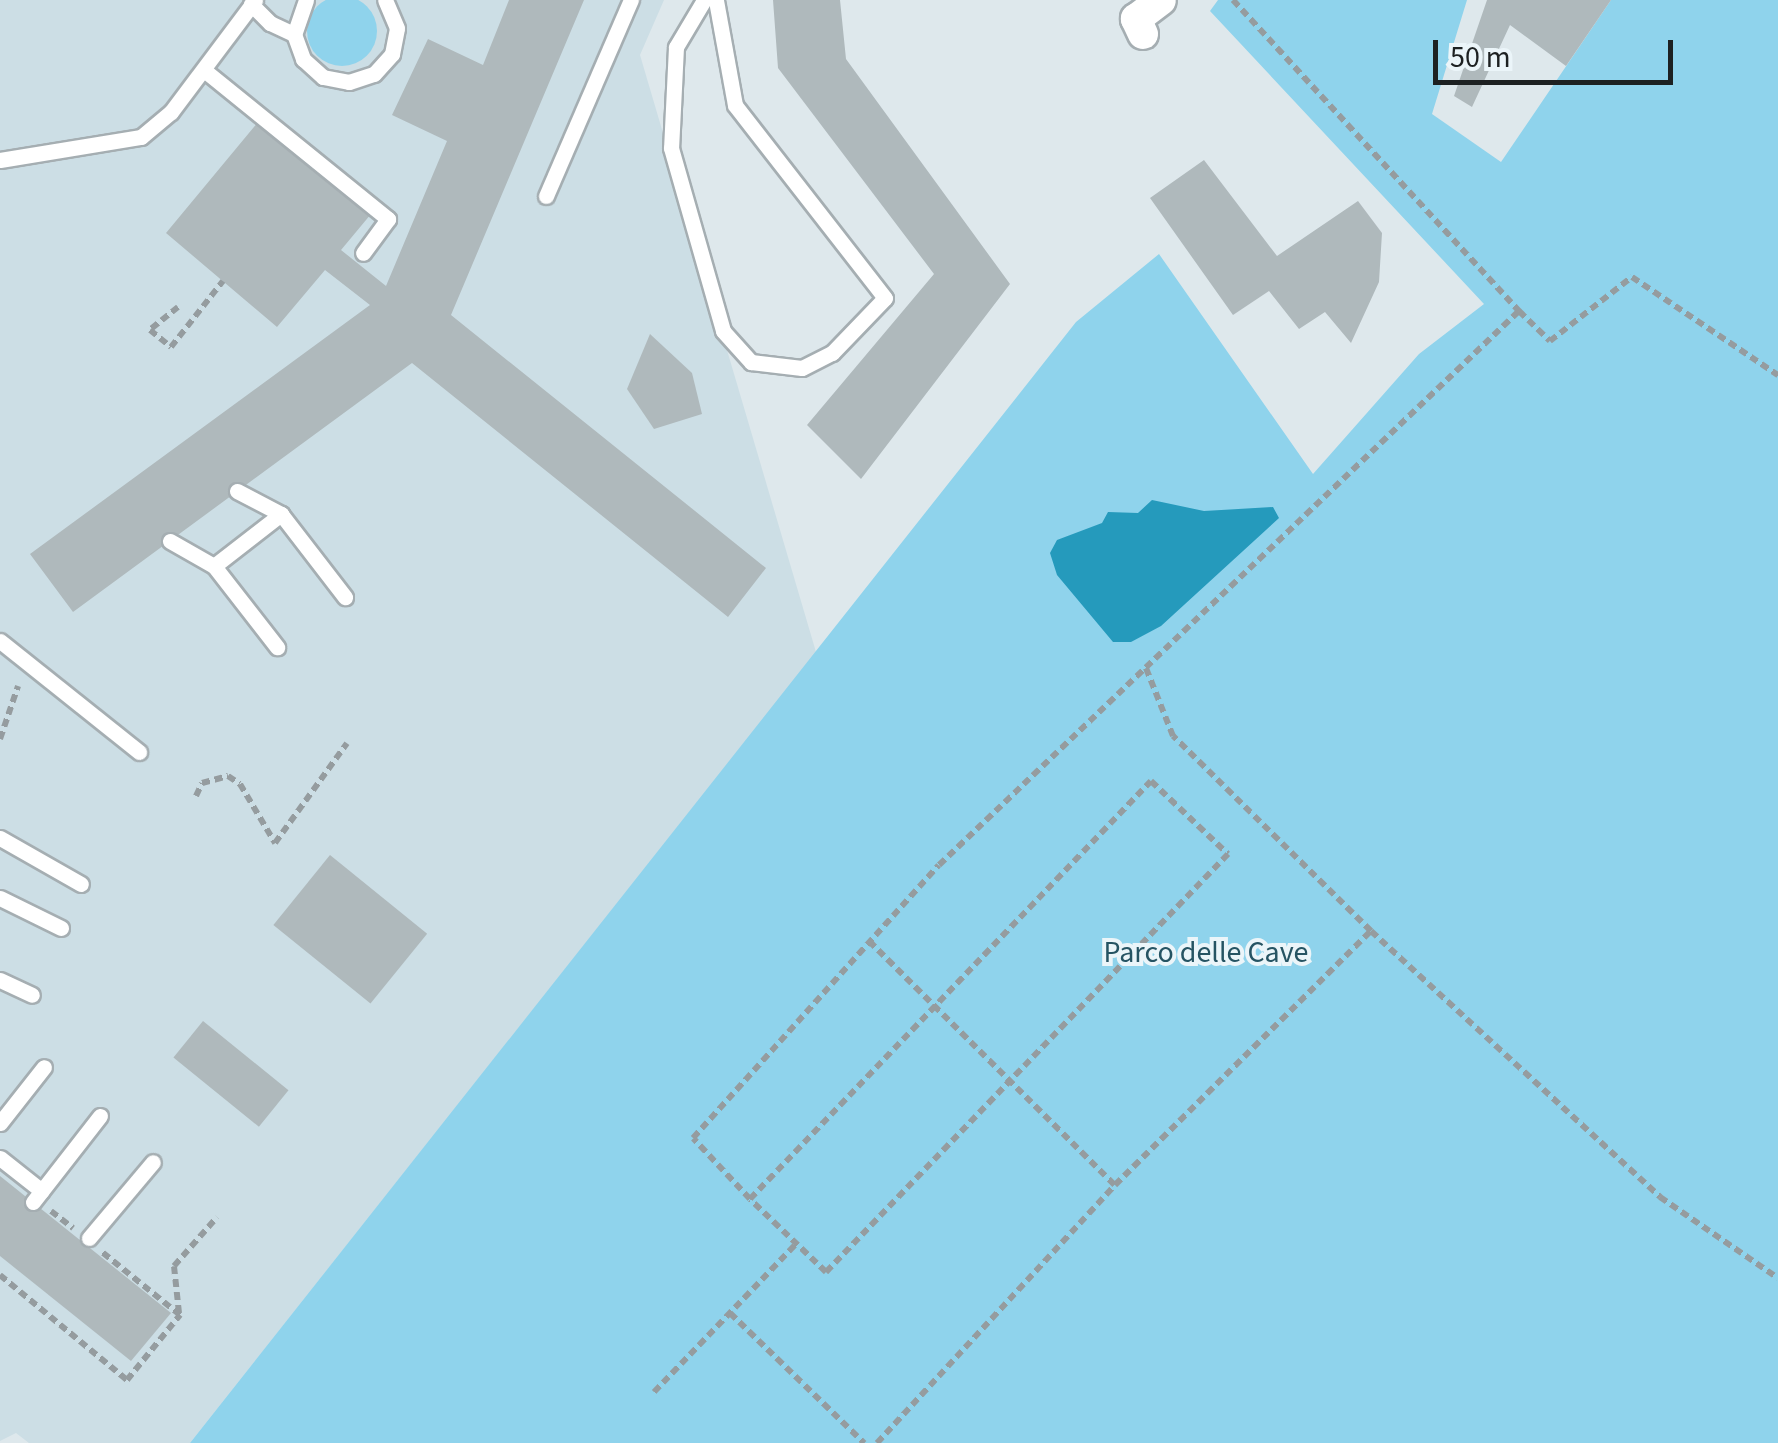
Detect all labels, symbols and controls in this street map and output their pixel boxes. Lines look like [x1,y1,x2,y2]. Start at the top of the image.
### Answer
scale bar [1438,20,1678,82]
text: 50 m [1450,36,1511,79]
park label: Parco delle Cave [1104,935,1308,971]

